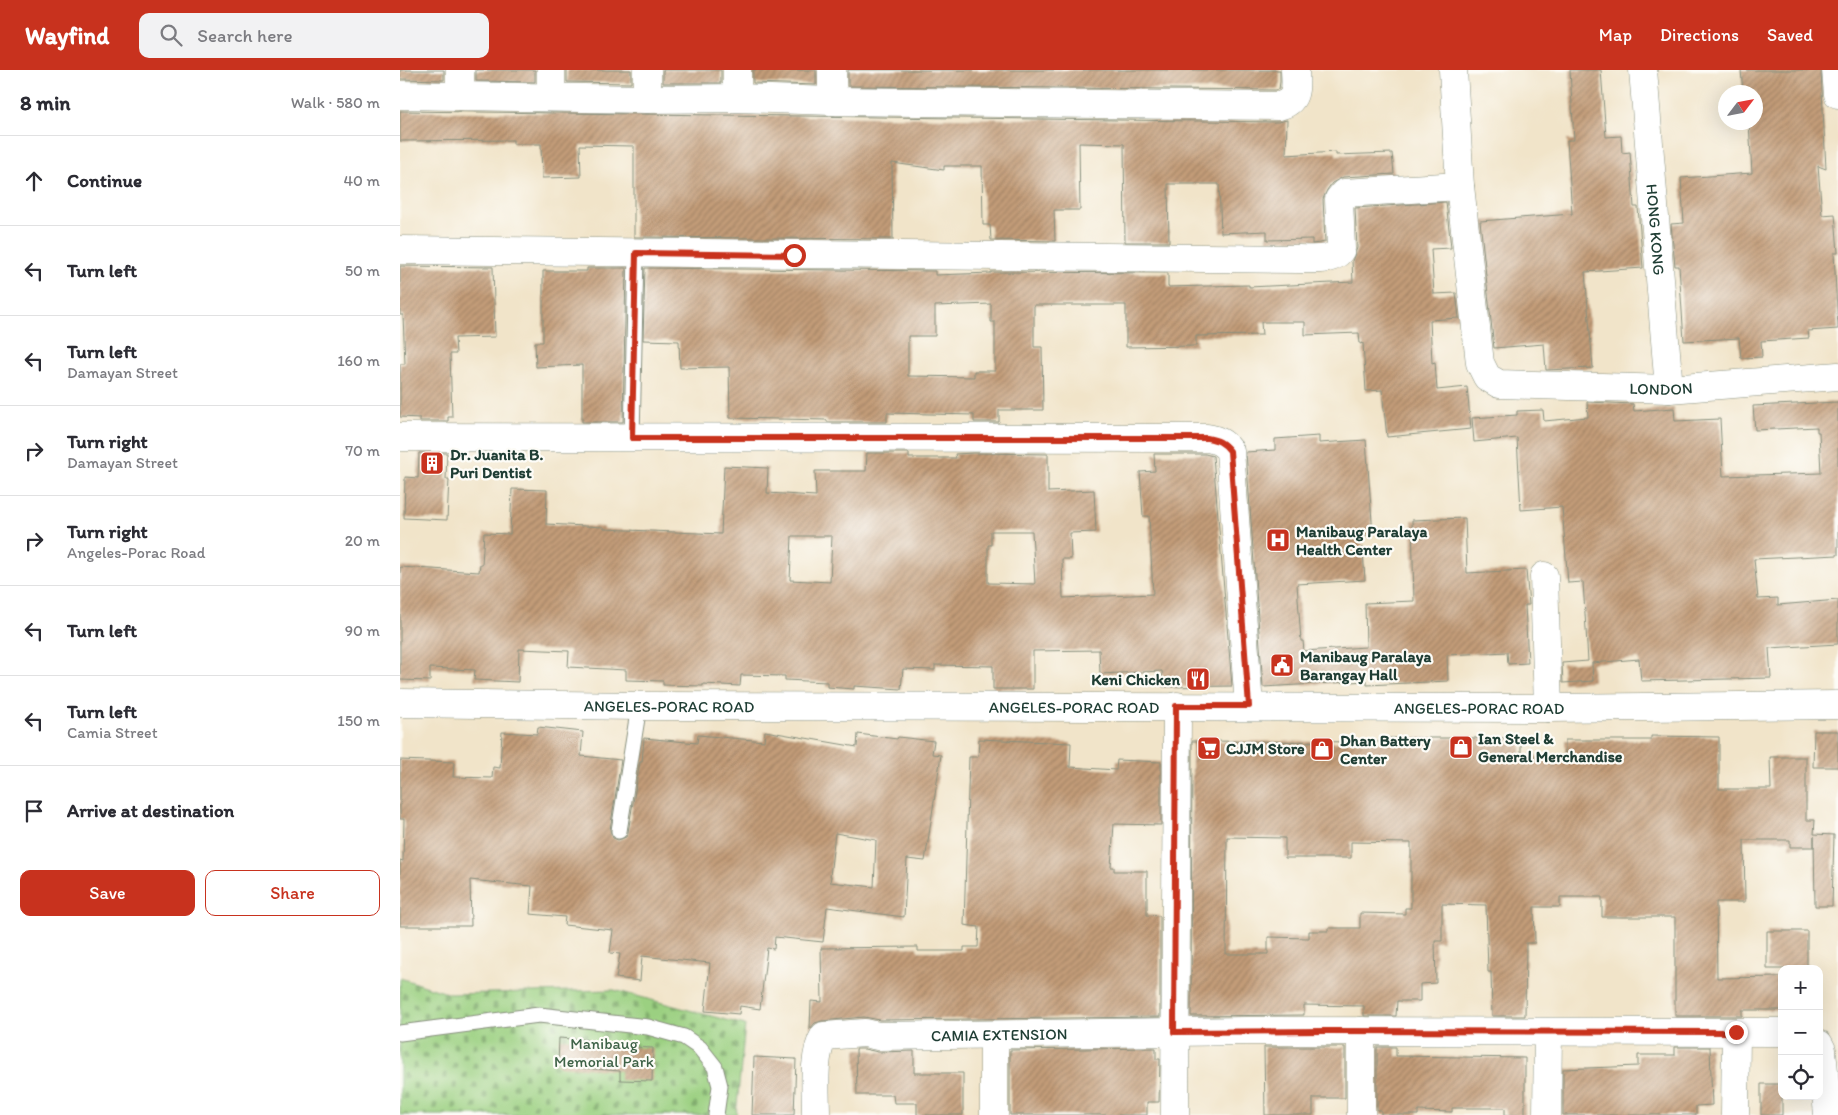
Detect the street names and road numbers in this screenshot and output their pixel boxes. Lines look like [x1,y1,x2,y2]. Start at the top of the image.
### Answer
street label: HONG KONG [1643,183,1669,276]
street label: LONDON [1629,378,1693,399]
street label: ANGELES-PORAC ROAD [584,696,754,716]
street label: ANGELES-PORAC ROAD [989,697,1159,717]
street label: ANGELES-PORAC ROAD [1394,698,1564,718]
street label: CAMIA EXTENSION [931,1024,1068,1045]

